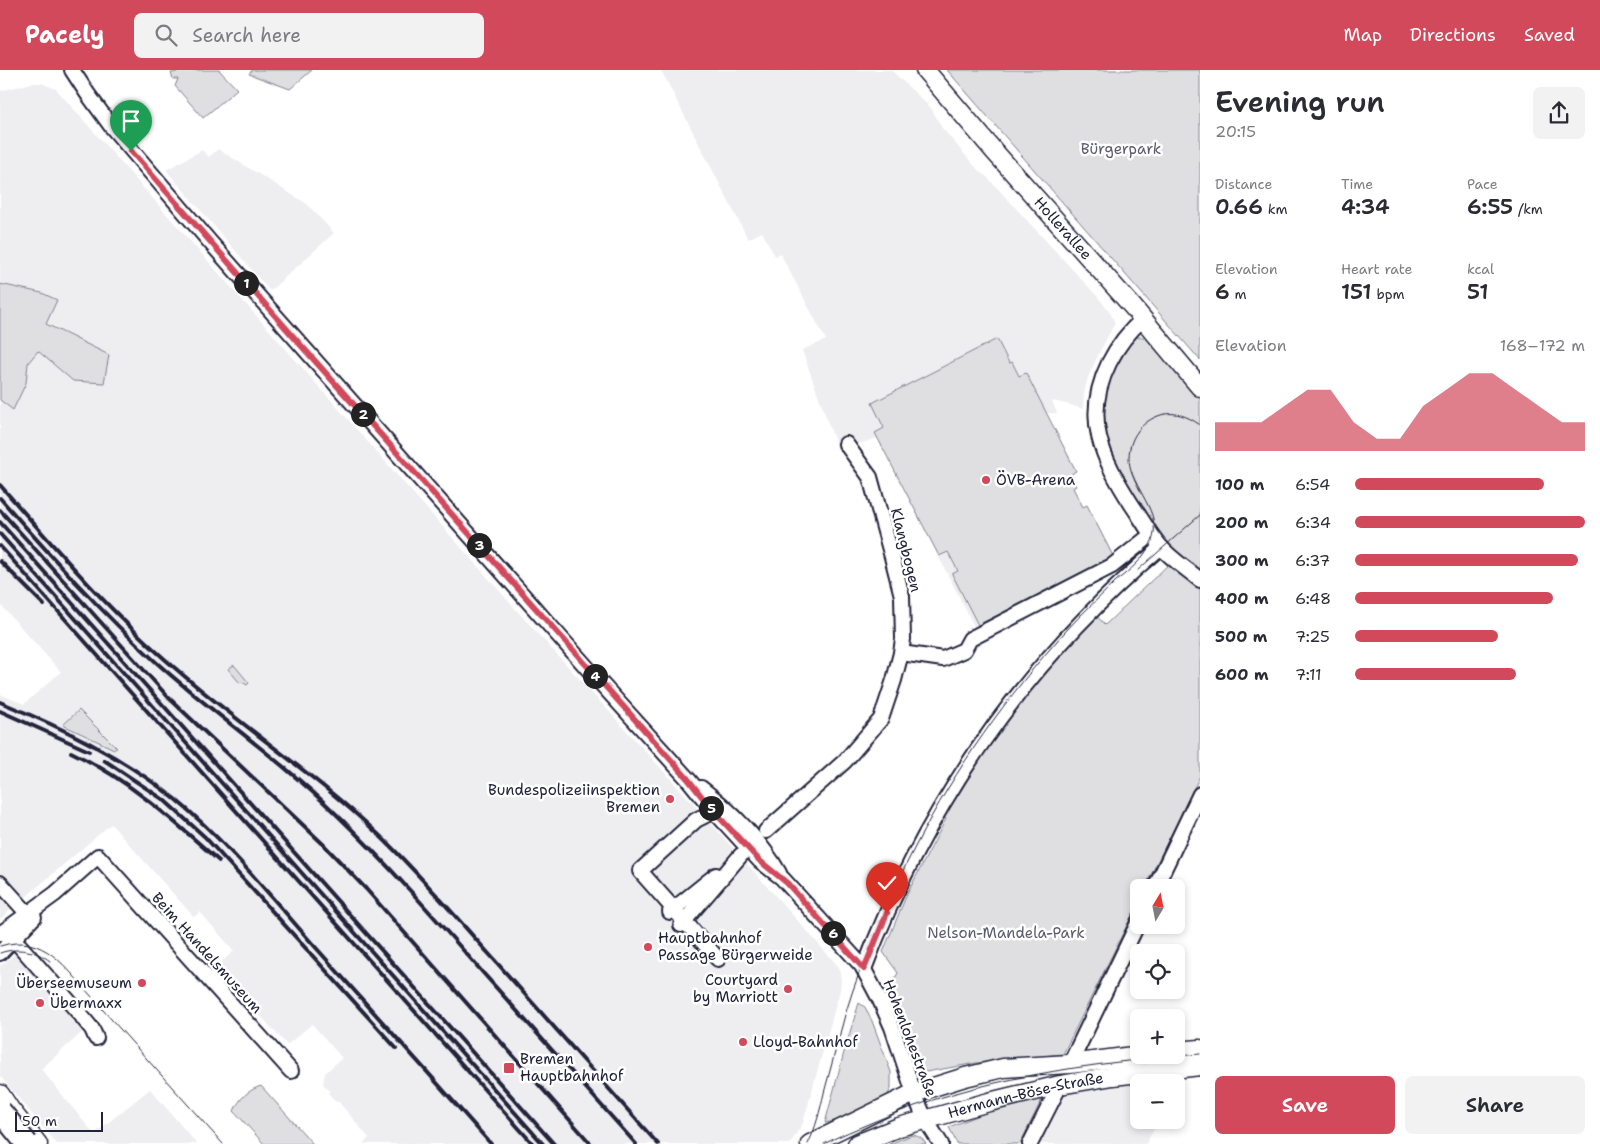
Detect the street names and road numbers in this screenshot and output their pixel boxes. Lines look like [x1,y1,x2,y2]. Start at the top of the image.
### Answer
street label: Hollerallee [1029,193,1096,264]
street label: Klangbogen [886,506,926,594]
street label: Beim Handelsmuseum [147,888,267,1018]
street label: Hohenlohestraße [878,976,942,1100]
street label: Hermann-Böse-Straße [945,1068,1105,1123]

